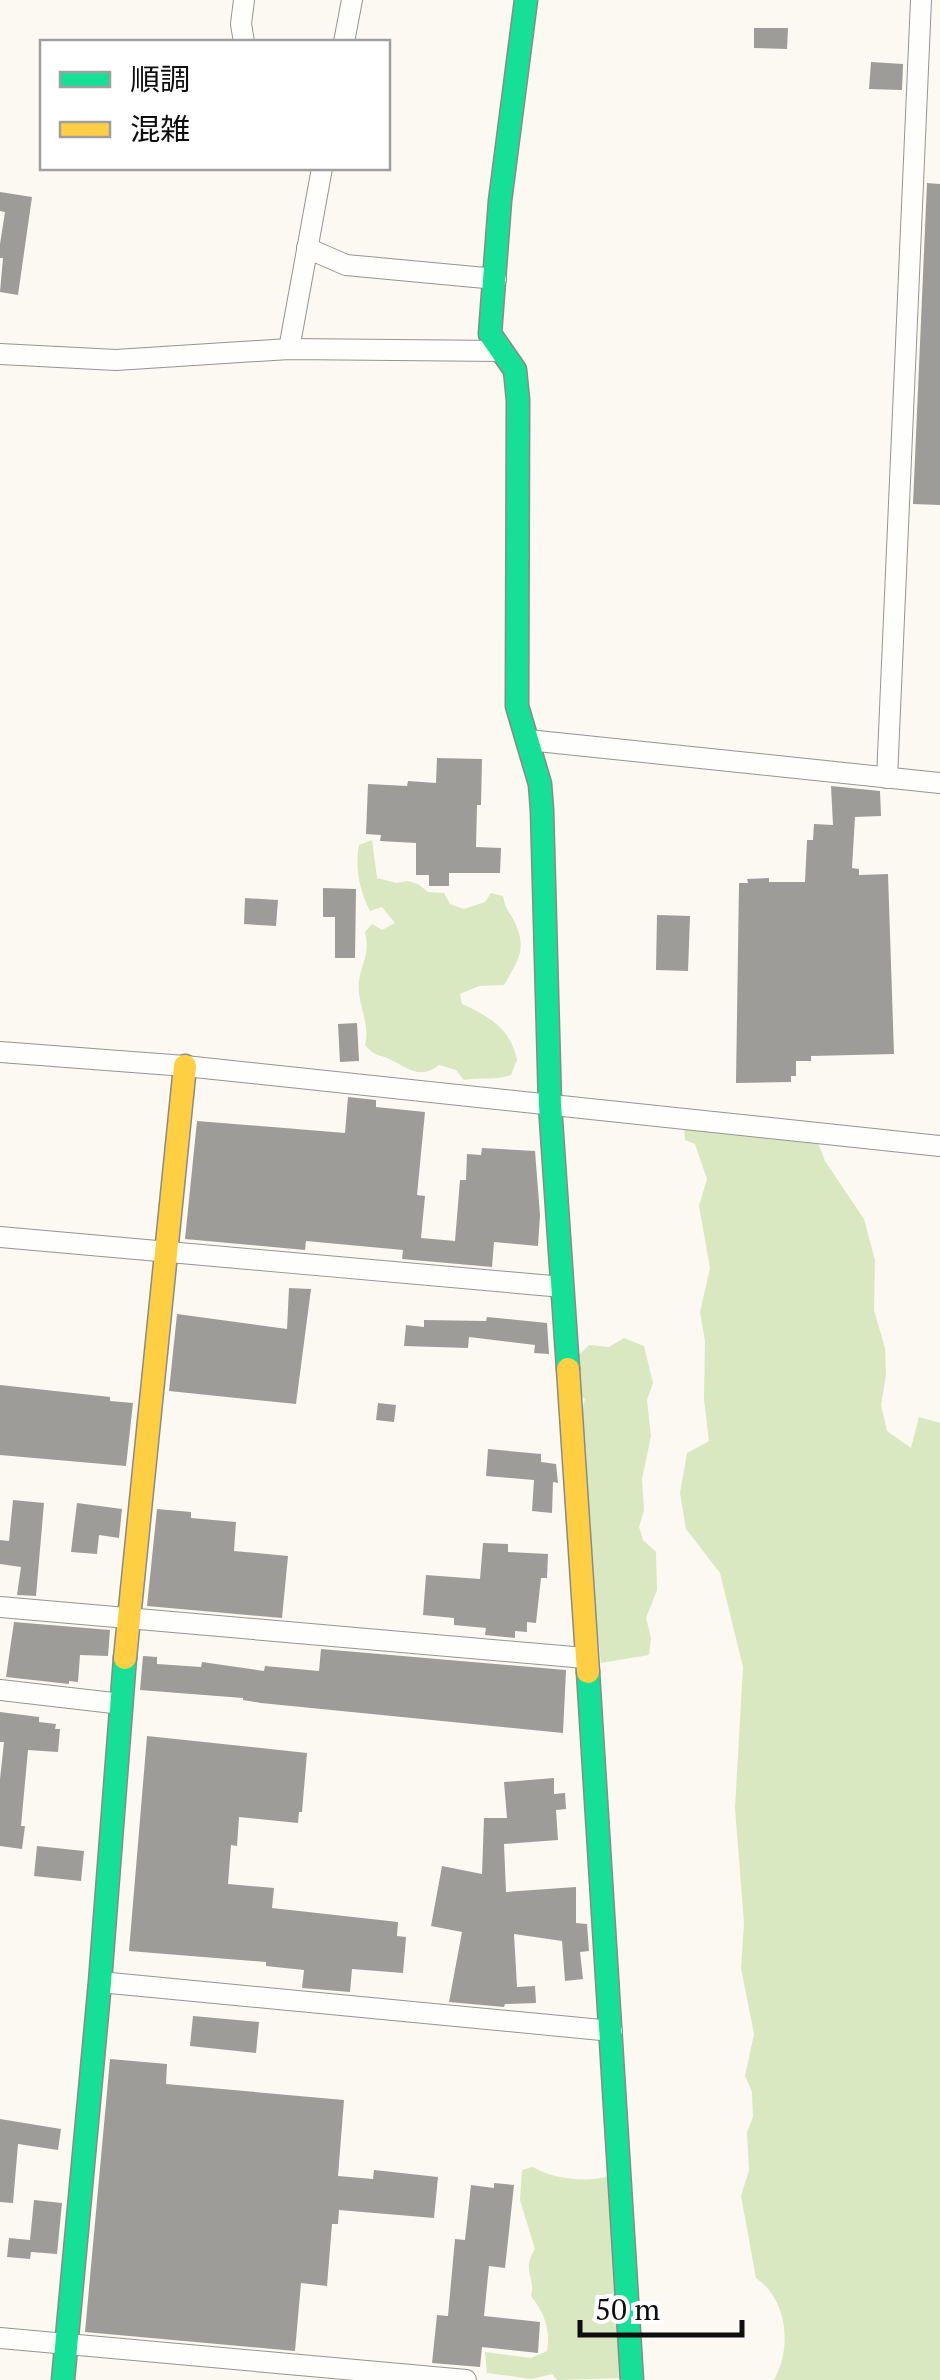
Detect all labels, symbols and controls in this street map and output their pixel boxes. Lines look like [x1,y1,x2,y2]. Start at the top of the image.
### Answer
legend [40,40,390,170]
text: 順調 [130,59,190,99]
text: 混雑 [130,109,190,149]
scale bar [580,2275,742,2337]
text: 50 m [595,2289,660,2329]

